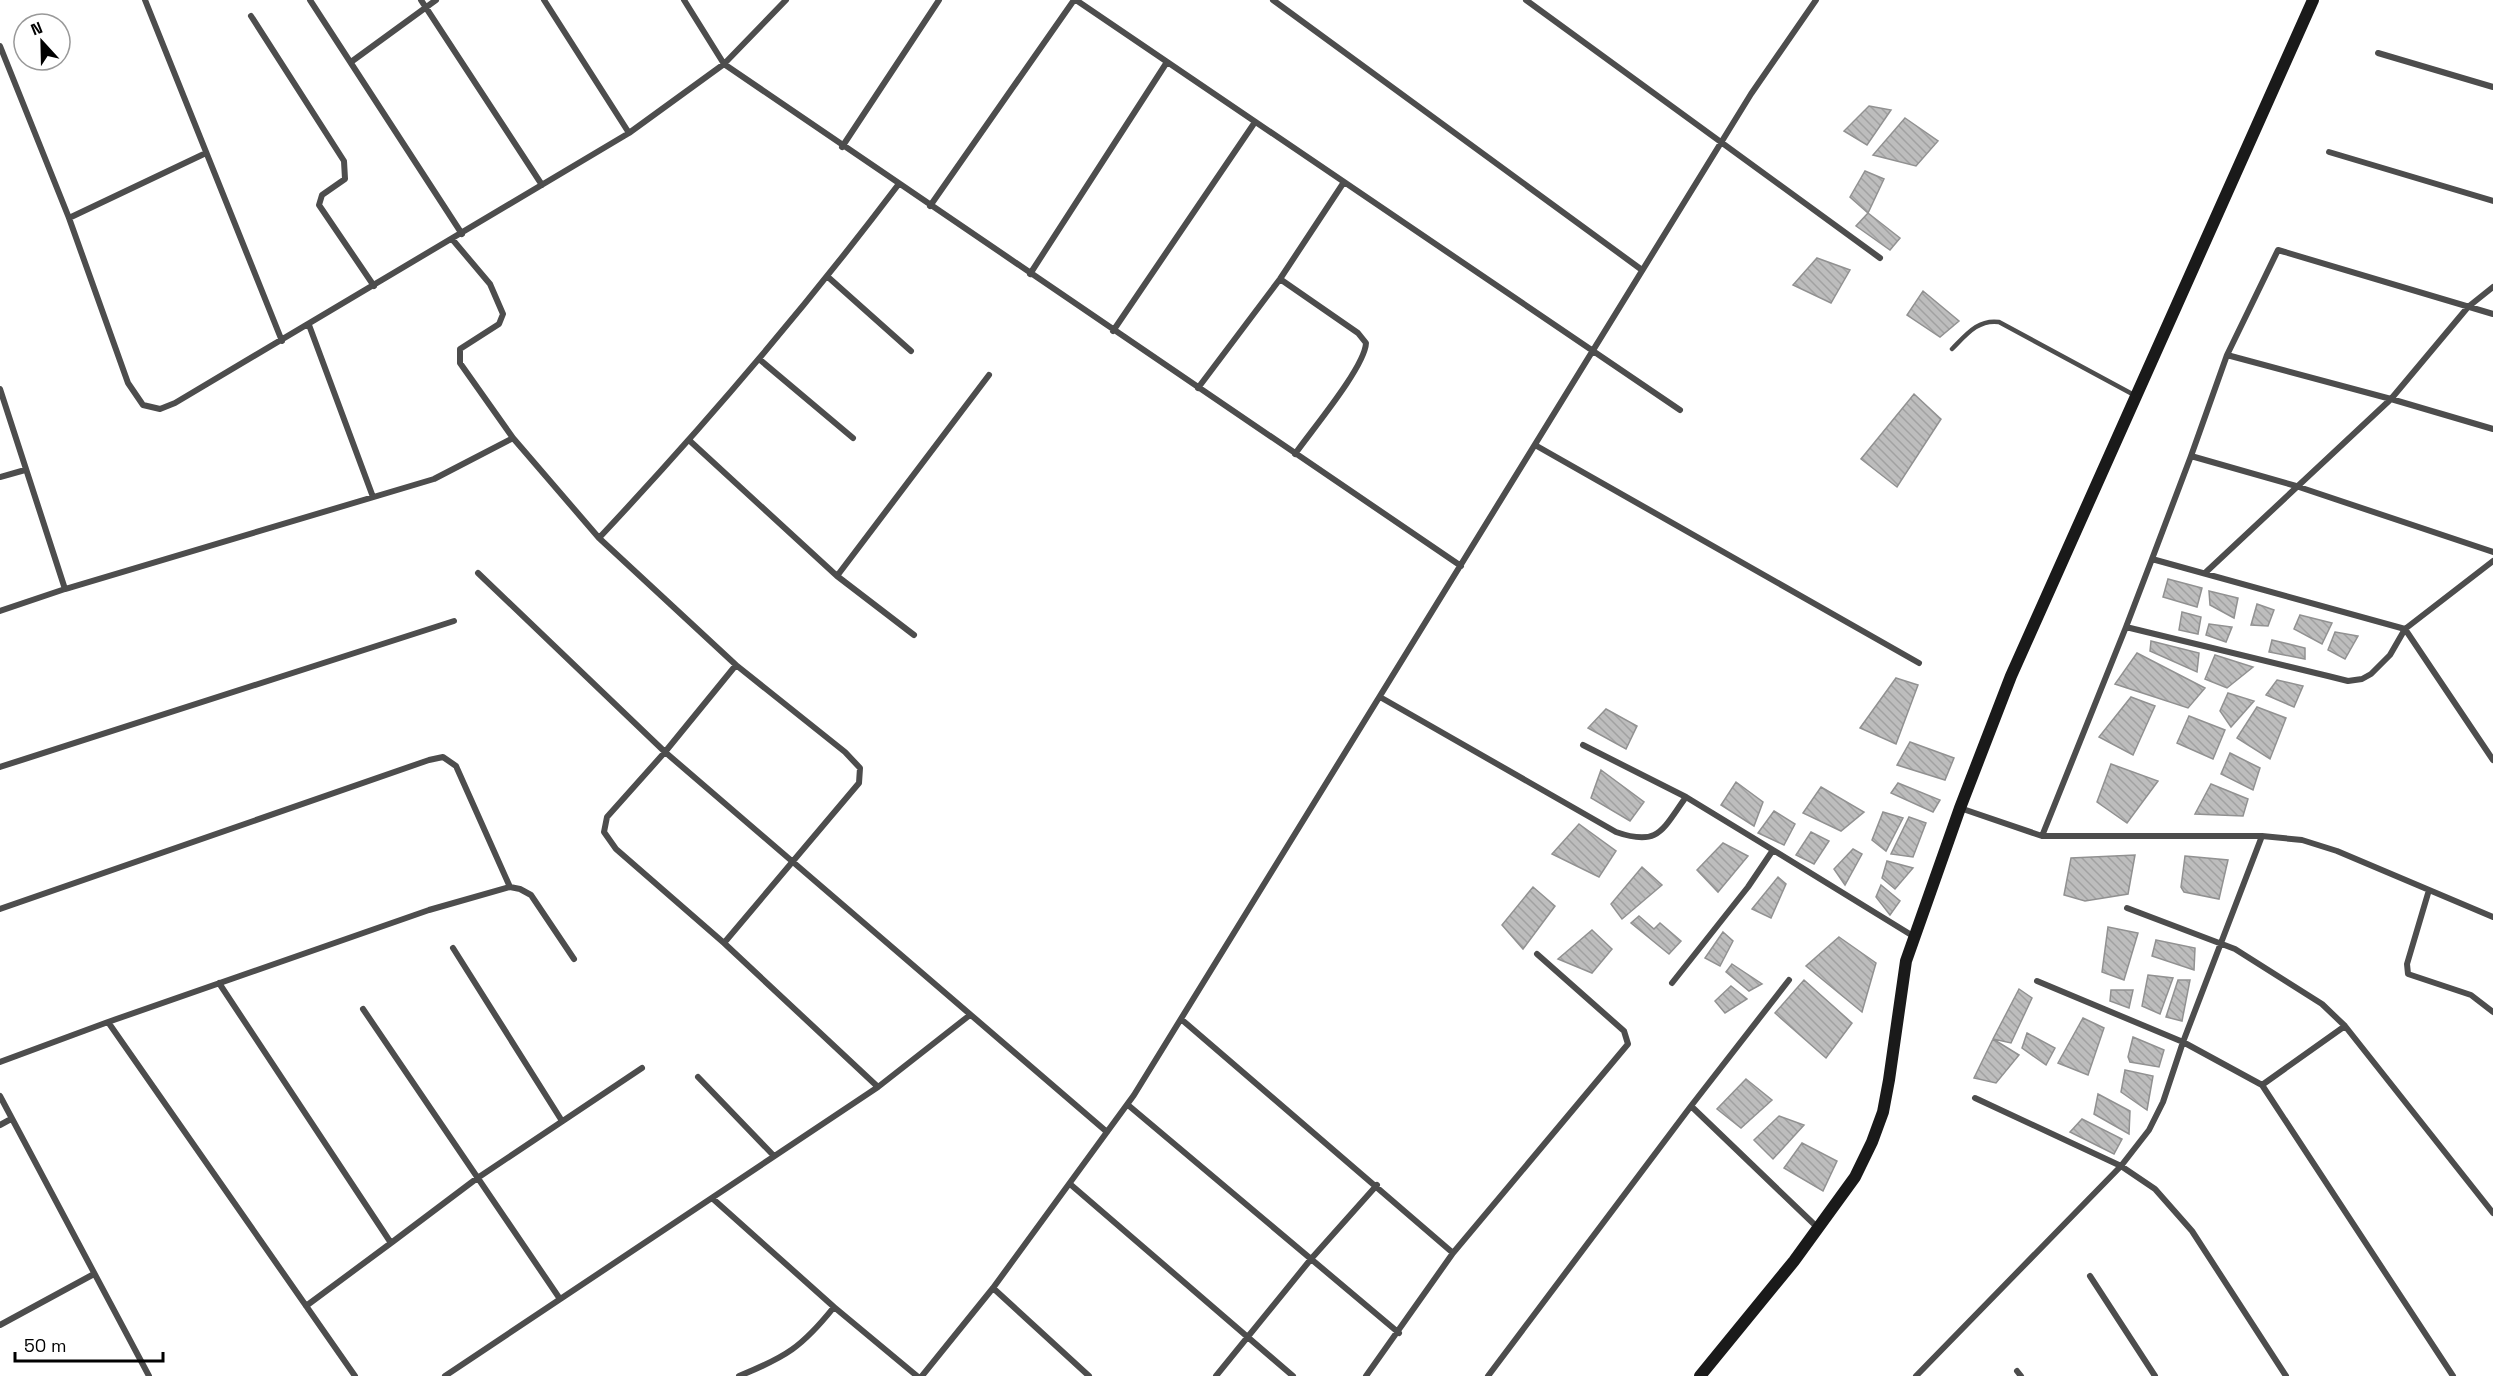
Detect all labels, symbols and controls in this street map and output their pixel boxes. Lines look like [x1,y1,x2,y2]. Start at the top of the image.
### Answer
north arrow [12,12,72,72]
text: N [28,17,45,40]
scale bar [15,1325,164,1363]
text: 50 m [24,1334,66,1357]

